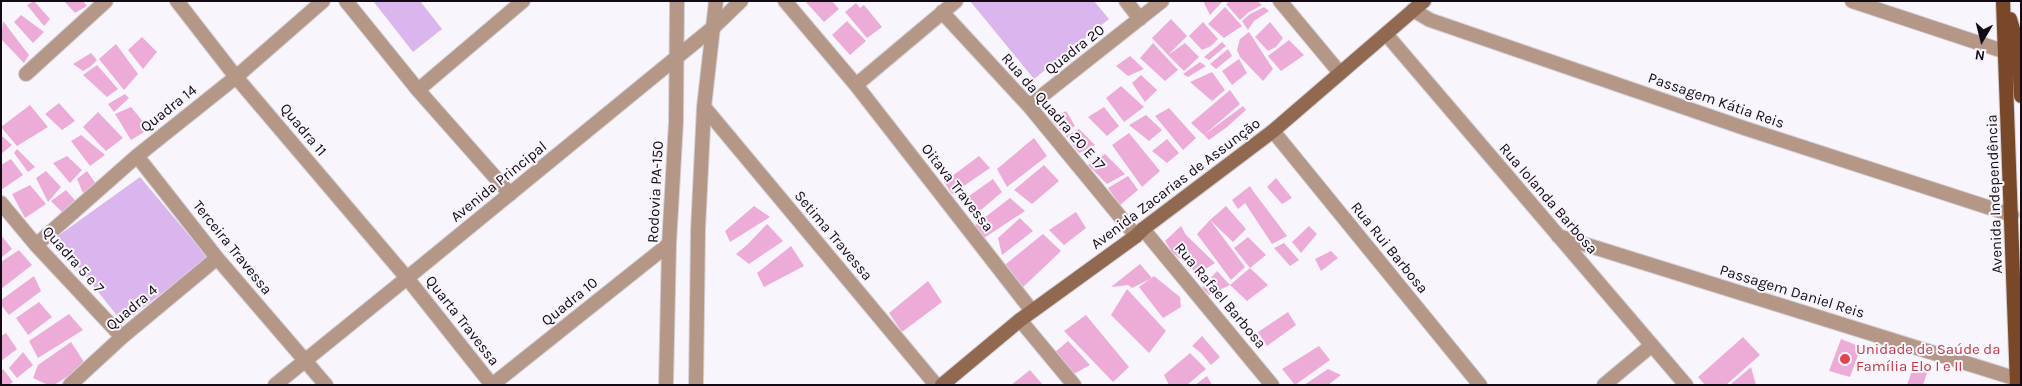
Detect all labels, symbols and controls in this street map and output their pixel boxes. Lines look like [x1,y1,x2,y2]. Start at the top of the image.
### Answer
north arrow [1957,15,2007,65]
street label: Quadra 20 [1042,21,1108,79]
text: N [1974,46,1986,64]
street label: Rua da Quadra 20 E 17 [997,50,1109,174]
street label: Passagem Kátia Reis [1646,69,1786,133]
street label: Quadra 14 [137,81,201,137]
street label: Quadra 11 [276,100,330,160]
street label: Avenida Zacarias de Assunção [1088,114,1264,254]
street label: Avenida Independência [1983,114,2007,274]
street label: Avenida Principal [447,138,551,226]
street label: Oitava Travessa [917,140,997,236]
street label: Rua Iolanda Barbosa [1495,140,1601,258]
street label: Rodovia PA-150 [644,141,668,243]
street label: Setima Travessa [790,187,876,285]
street label: Terceira Travessa [188,197,276,299]
street label: Rua Rui Barbosa [1347,199,1431,297]
street label: Quadra 5 e 7 [38,223,108,297]
street label: Rua Rafael Barbosa [1170,239,1270,353]
street label: Passagem Daniel Reis [1717,261,1867,323]
street label: Quarta Travessa [421,272,503,370]
street label: Quadra 10 [538,274,602,330]
street label: Quadra 4 [103,281,161,335]
place label: Unidade de Saúde da Família Elo I e II [1856,341,2000,376]
marker: Unidade de Saúde da Família Elo I e II [1838,352,1852,366]

